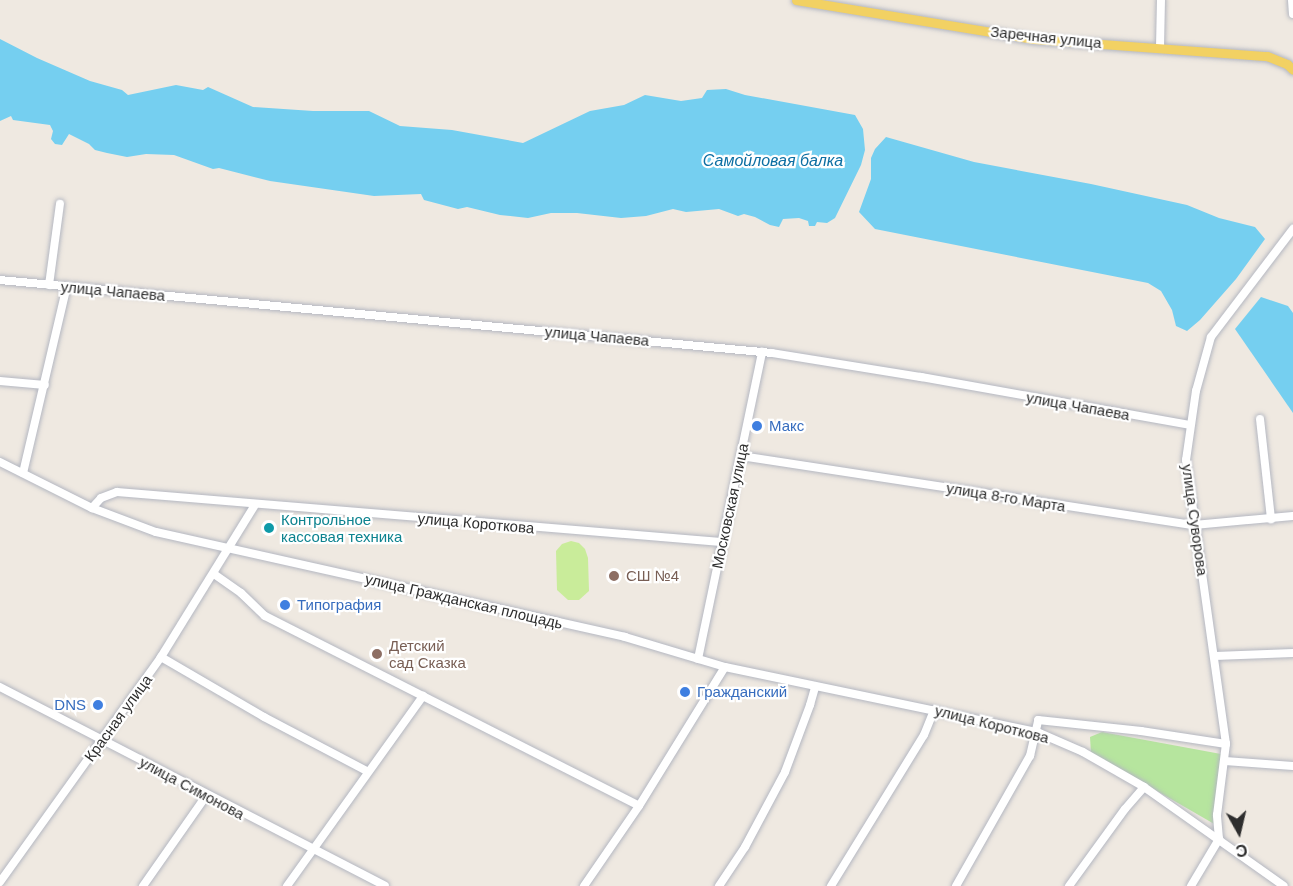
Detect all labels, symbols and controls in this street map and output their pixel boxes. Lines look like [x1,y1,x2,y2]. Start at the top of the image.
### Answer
street label: Заречная улица [990,22,1102,52]
water label: Самойловая балка [703,151,843,171]
street label: улица Чапаева [60,277,166,305]
street label: улица Чапаева [544,322,650,350]
street label: улица Чапаева [1025,388,1131,424]
place label: Макс [769,417,804,435]
marker: Макс [750,419,764,433]
street label: Московская улица [708,442,752,570]
street label: улица Суворова [1178,463,1212,577]
street label: улица 8-го Марта [945,479,1067,515]
street label: улица Короткова [417,509,535,537]
place label: Контрольное кассовая техника [281,510,402,545]
marker: Контрольное кассовая техника [262,521,276,535]
place label: СШ №4 [626,567,679,585]
street label: улица Гражданская площадь [363,569,565,633]
marker: СШ №4 [607,569,621,583]
place label: Типография [297,596,381,614]
marker: Типография [278,598,292,612]
place label: Детский сад Сказка [389,636,466,671]
marker: Детский сад Сказка [370,647,384,661]
street label: Красная улица [80,671,156,765]
place label: Гражданский [697,683,787,701]
marker: Гражданский [678,685,692,699]
place label: DNS [54,696,86,714]
marker: DNS [91,698,105,712]
street label: улица Короткова [933,701,1051,747]
street label: улица Симонова [137,753,247,823]
north arrow [1209,802,1269,862]
text: С [1235,841,1248,860]

